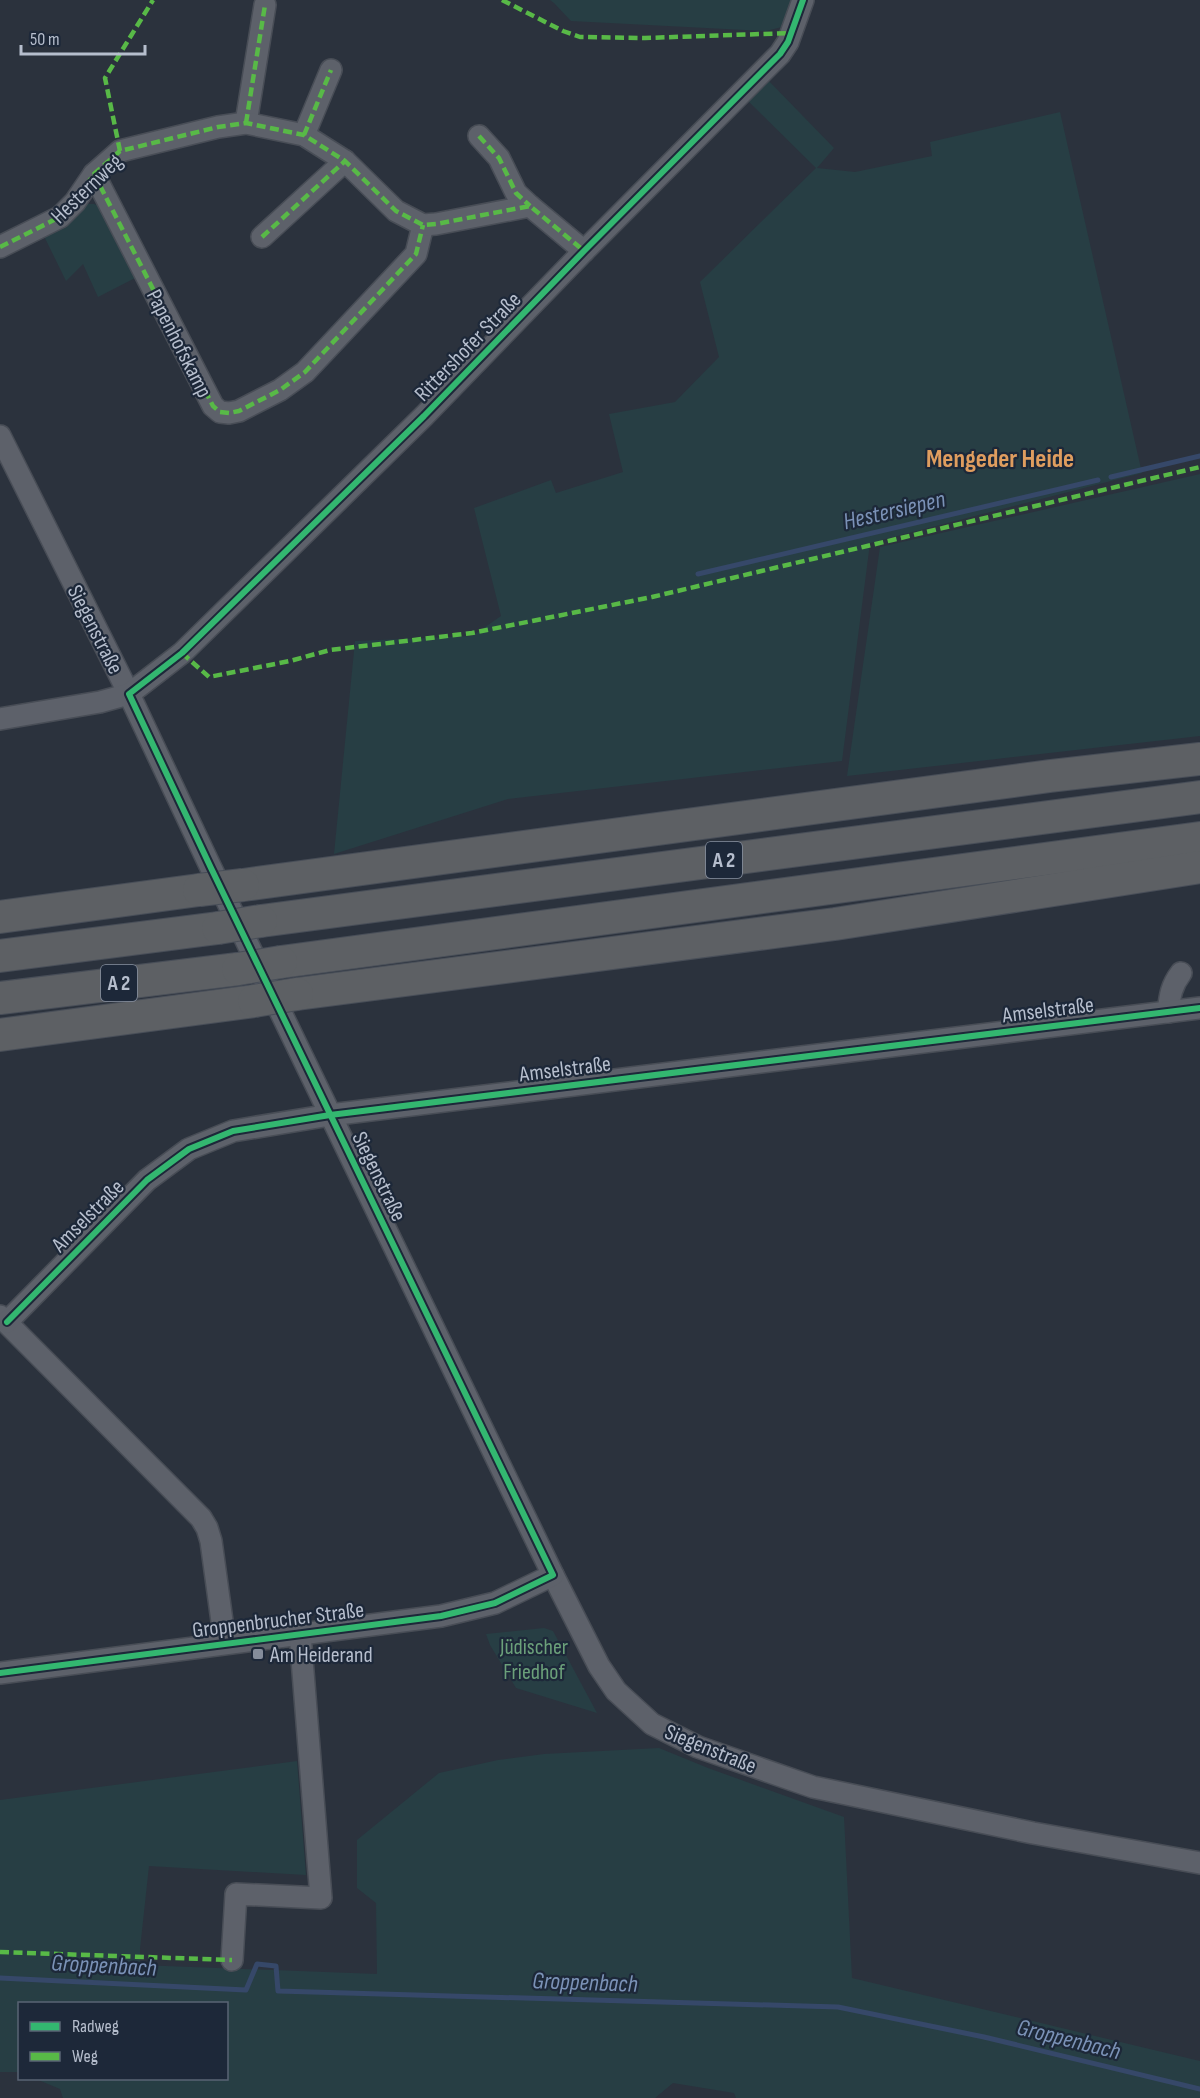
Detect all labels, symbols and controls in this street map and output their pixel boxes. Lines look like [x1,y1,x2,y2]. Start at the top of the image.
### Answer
scale bar [21,18,146,56]
text: 50 m [30,29,60,50]
street label: Hesternweg [46,148,129,230]
street label: Papenhofskamp [140,285,217,402]
street label: Rittershofer Straße [409,287,527,407]
district label: Mengeder Heide [926,444,1074,475]
water label: Hestersiepen [840,485,948,536]
street label: Siegenstraße [61,581,129,679]
road number: A 2 [706,842,742,878]
road number: A 2 [101,965,137,1001]
street label: Amselstraße [1000,991,1095,1030]
street label: Amselstraße [517,1050,612,1089]
street label: Siegenstraße [345,1127,412,1226]
street label: Amselstraße [45,1174,130,1259]
street label: Groppenbrucher Straße [191,1597,366,1644]
park label: Jüdischer Friedhof [499,1634,568,1686]
place label: Am Heiderand [269,1642,373,1669]
marker: Am Heiderand [251,1647,265,1661]
street label: Siegenstraße [661,1719,760,1780]
water label: Groppenbach [50,1948,157,1983]
water label: Groppenbach [532,1966,638,1999]
legend [18,2002,228,2080]
water label: Groppenbach [1014,2013,1124,2066]
text: Radweg [72,2016,119,2037]
text: Weg [72,2046,98,2067]

